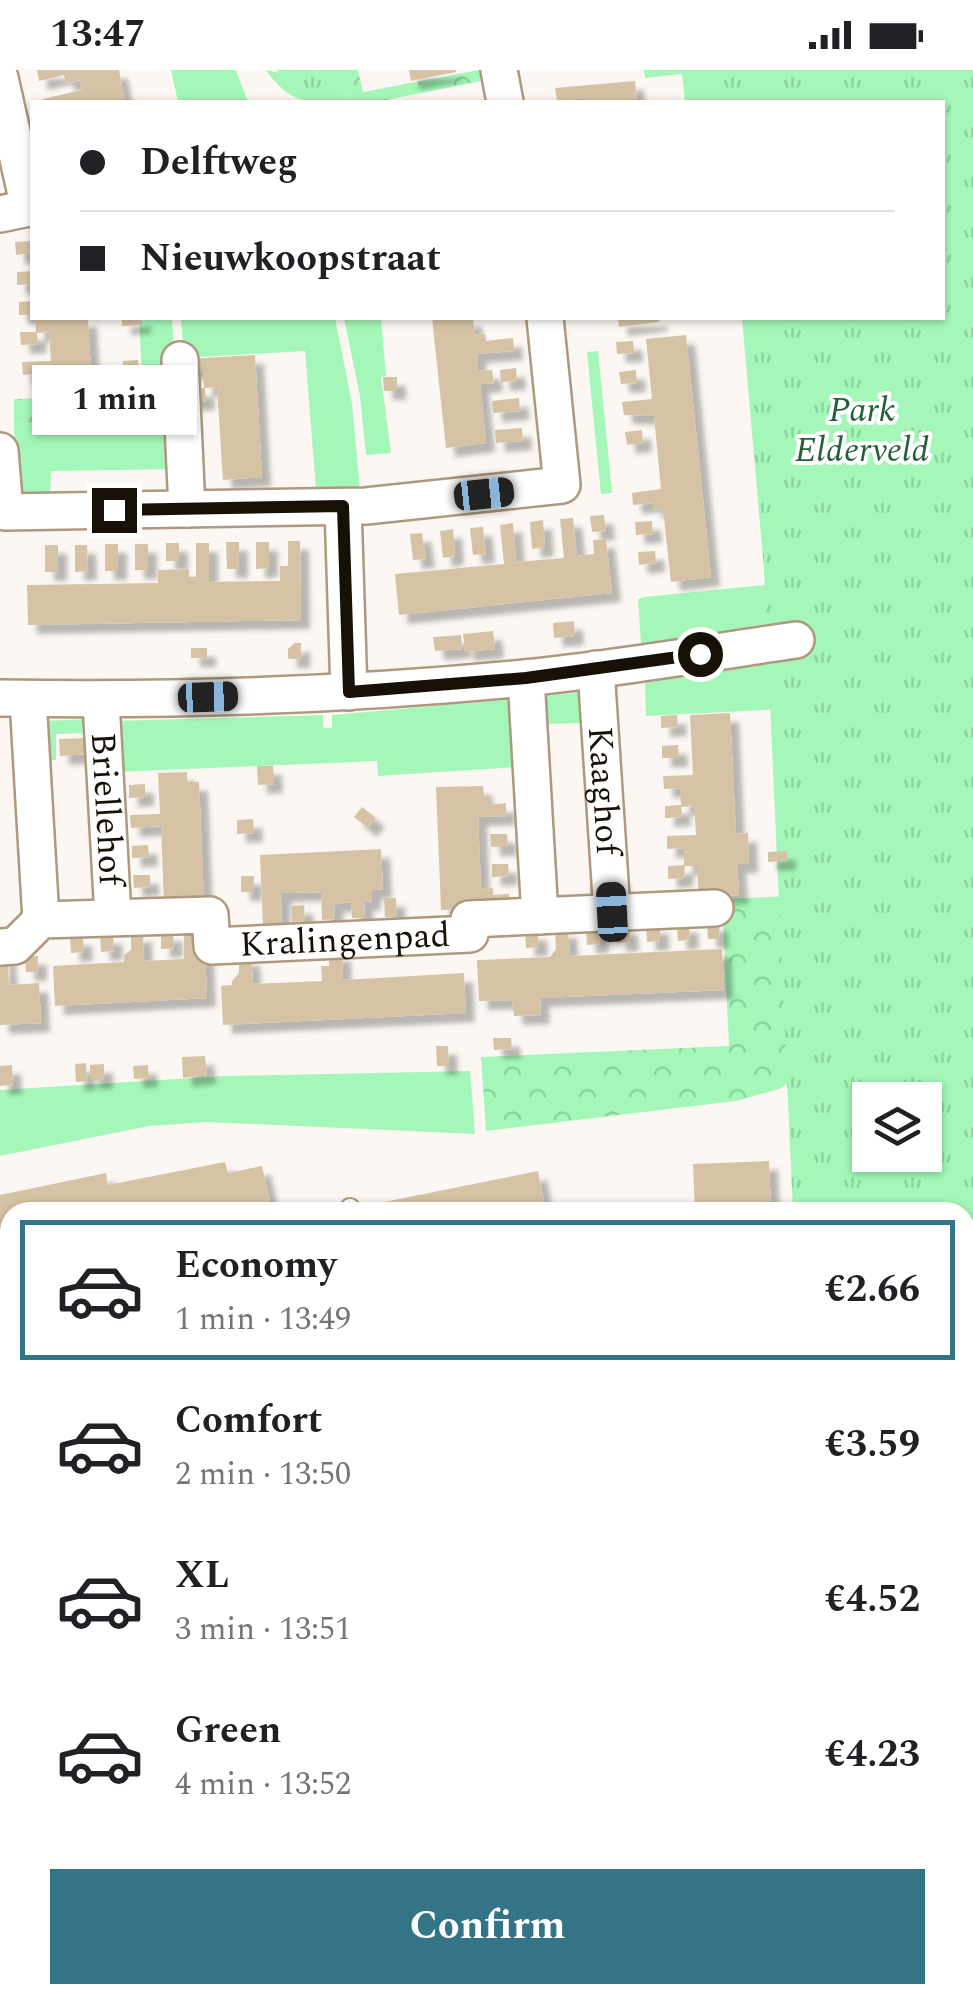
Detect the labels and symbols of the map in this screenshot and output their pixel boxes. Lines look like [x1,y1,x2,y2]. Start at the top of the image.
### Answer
callout: 1 min [32,365,196,435]
park label: Park Elderveld [795,384,929,477]
car [453,476,515,512]
route end [92,488,137,533]
route start [678,632,723,677]
car [177,681,239,713]
street label: Kaaghof [573,725,635,860]
street label: Briellehof [76,731,138,890]
car [595,881,629,943]
street label: Kralingenpad [238,908,451,971]

